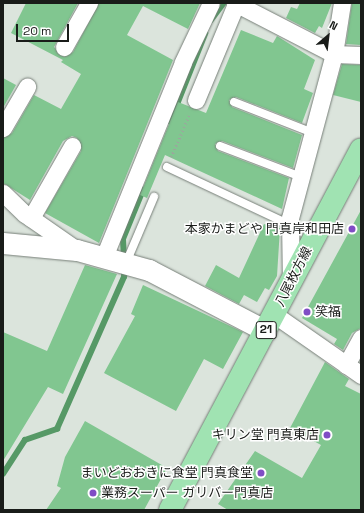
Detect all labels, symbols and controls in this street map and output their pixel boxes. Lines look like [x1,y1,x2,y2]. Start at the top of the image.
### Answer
scale bar [18,16,71,42]
north arrow [308,16,348,56]
text: N [327,17,340,33]
text: 20 m [23,23,51,39]
place label: 本家かまどや 門真岸和田店 [185,221,344,237]
marker: 本家かまどや 門真岸和田店 [347,224,357,234]
street label: 八尾枚方線 [272,245,316,309]
place label: 笑福 [315,304,341,320]
marker: 笑福 [302,307,312,317]
road number: 21 [255,320,277,340]
place label: キリン堂 門真東店 [212,427,319,443]
marker: キリン堂 門真東店 [322,430,332,440]
place label: まいどおおきに食堂 門真食堂 [81,465,253,481]
marker: まいどおおきに食堂 門真食堂 [256,468,266,478]
place label: 業務スーパー ガリバー門真店 [101,485,273,501]
marker: 業務スーパー ガリバー門真店 [88,488,98,498]

